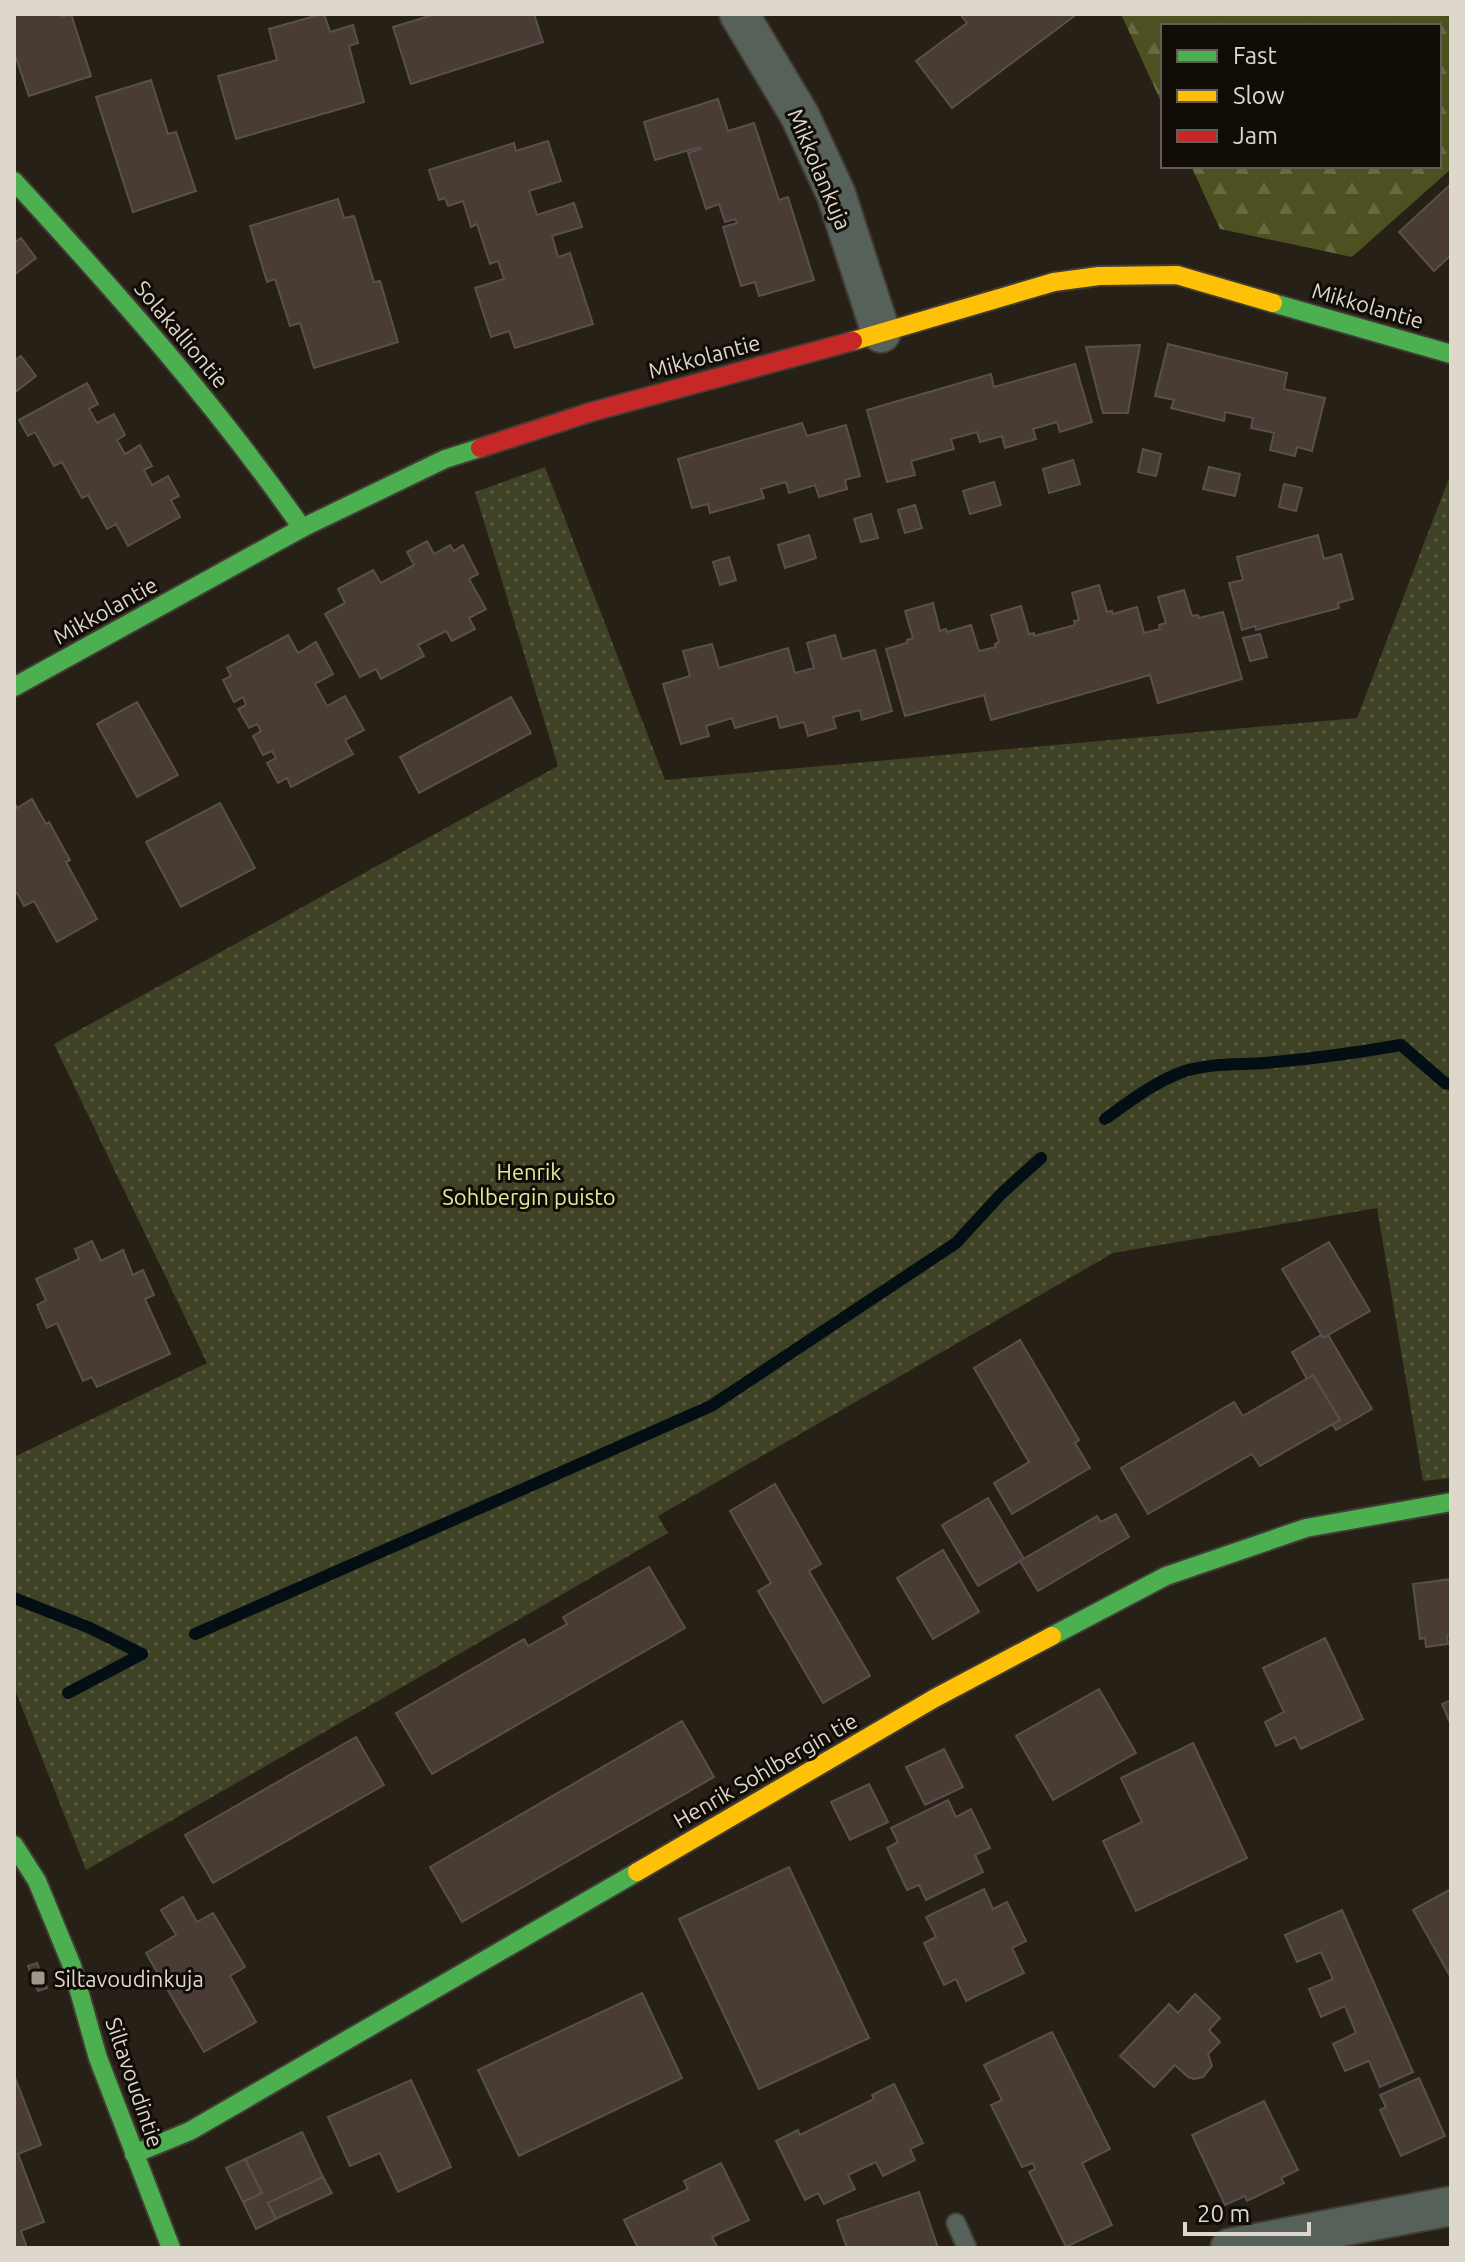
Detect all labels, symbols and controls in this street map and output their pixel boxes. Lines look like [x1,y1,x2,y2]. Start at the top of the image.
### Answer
legend [1161,24,1441,168]
text: Fast [1233,42,1277,69]
text: Slow [1233,82,1285,109]
street label: Mikkolankuja [783,105,857,233]
text: Jam [1233,122,1278,149]
street label: Solakalliontie [130,275,234,393]
street label: Mikkolantie [1309,277,1427,333]
street label: Mikkolantie [645,329,763,383]
street label: Mikkolantie [49,571,161,649]
park label: Henrik Sohlbergin puisto [442,1159,616,1209]
street label: Henrik Sohlbergin tie [669,1707,861,1833]
place label: Siltavoudinkuja [54,1966,204,1991]
marker: Siltavoudinkuja [29,1969,47,1987]
street label: Siltavoudintie [101,2014,169,2150]
scale bar [1185,2186,1309,2236]
text: 20 m [1197,2200,1250,2227]

